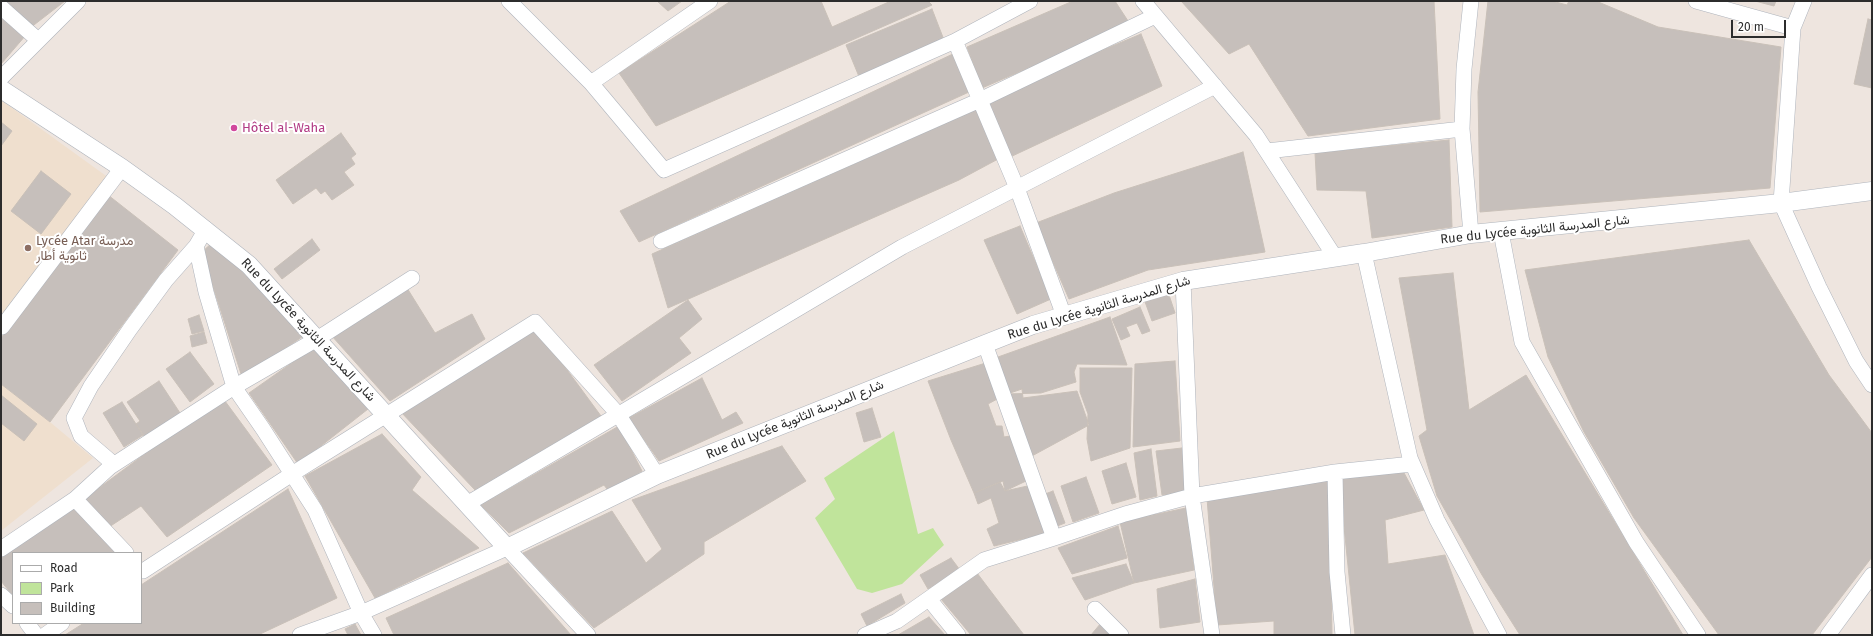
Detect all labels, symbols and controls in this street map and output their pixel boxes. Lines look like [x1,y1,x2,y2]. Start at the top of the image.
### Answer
scale bar [1733,12,1788,38]
text: 20 m [1738,20,1764,34]
place label: Hôtel al-Waha [242,120,325,136]
marker: Hôtel al-Waha [229,123,239,133]
street label: Rue du Lycée شارع المدرسة الثانوية [1440,212,1630,248]
place label: Lycée Atar مدرسة ثانوية أطار [36,233,133,264]
marker: Lycée Atar مدرسة ثانوية أطار [23,243,33,253]
street label: Rue du Lycée شارع المدرسة الثانوية [237,255,379,405]
street label: Rue du Lycée شارع المدرسة الثانوية [1006,273,1192,343]
street label: Rue du Lycée شارع المدرسة الثانوية [704,377,886,463]
legend [12,552,142,624]
text: Road [50,561,78,575]
text: Park [50,581,74,595]
text: Building [50,601,95,615]

